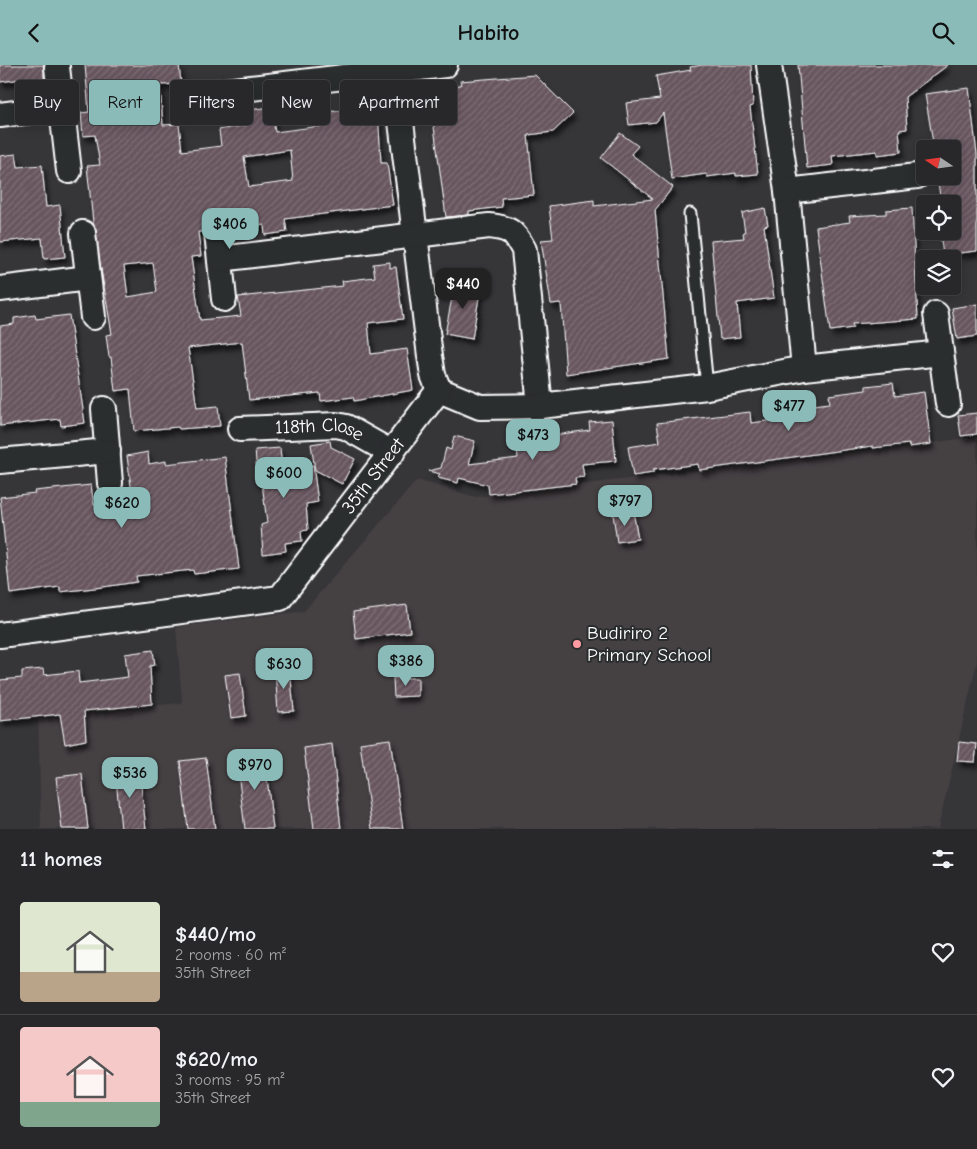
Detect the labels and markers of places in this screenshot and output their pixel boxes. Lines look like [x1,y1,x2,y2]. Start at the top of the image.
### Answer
pin: $406 [200,207,260,250]
pin: $440 [433,267,493,310]
pin: $477 [759,389,819,432]
pin: $473 [503,419,563,461]
pin: $600 [254,457,314,499]
pin: $797 [595,485,655,527]
pin: $620 [92,487,152,529]
place label: Budiriro 2 Primary School [587,622,712,666]
marker: Budiriro 2 Primary School [571,638,583,650]
pin: $386 [376,645,436,687]
pin: $630 [254,647,314,690]
pin: $970 [225,749,285,791]
pin: $536 [100,757,160,799]

